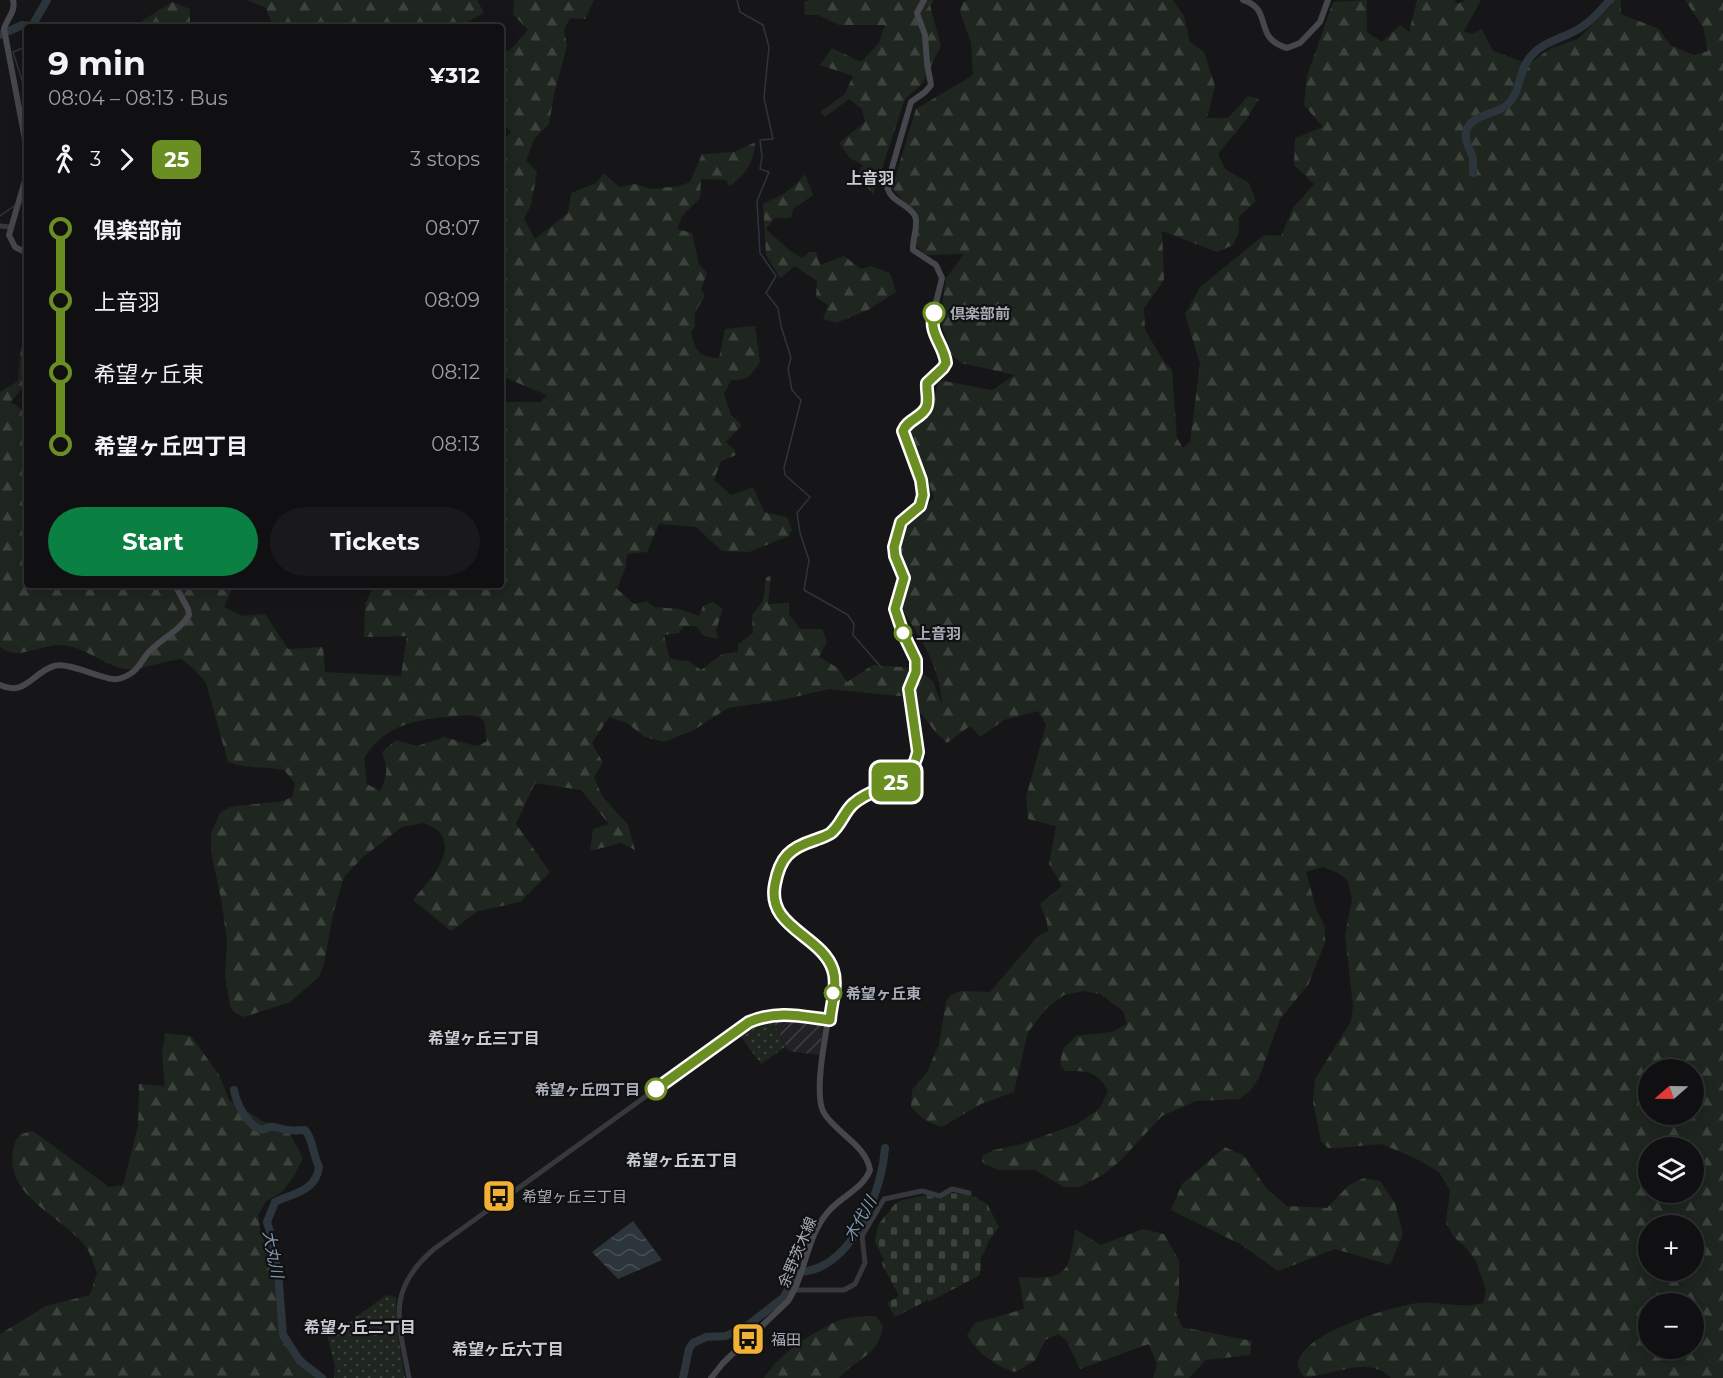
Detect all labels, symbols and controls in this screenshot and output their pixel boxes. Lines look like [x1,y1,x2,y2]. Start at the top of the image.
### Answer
text: 9 min [48,43,146,83]
text: ¥312 [429,62,480,89]
text: 08:04 – 08:13 · Bus [48,86,228,110]
icon: walk [48,143,81,176]
icon: forward [110,143,143,176]
text: 3 [90,147,101,171]
text: 25 [164,147,189,172]
text: 3 stops [410,147,480,171]
district label: 上音羽 [846,169,894,188]
text: 08:07 [425,216,480,240]
text: 倶楽部前 [94,217,182,244]
text: 08:09 [424,288,480,312]
text: 上音羽 [94,289,160,316]
marker: 倶楽部前 [923,302,945,324]
place label: 倶楽部前 [950,304,1010,323]
text: 08:12 [431,360,480,384]
text: 希望ヶ丘東 [94,361,204,388]
text: 08:13 [431,432,480,456]
text: 希望ヶ丘四丁目 [94,433,248,460]
button: Start [48,507,258,576]
button: Tickets [270,507,480,576]
marker: 上音羽 [894,624,912,642]
place label: 上音羽 [916,624,961,643]
line badge: 25 [869,762,923,802]
text: 25 [884,770,908,795]
marker: 希望ヶ丘東 [824,984,842,1002]
place label: 希望ヶ丘東 [846,984,921,1003]
district label: 希望ヶ丘三丁目 [428,1029,540,1048]
north arrow [1638,1059,1704,1125]
map controls [1638,1059,1704,1359]
marker: 希望ヶ丘四丁目 [645,1078,667,1100]
place label: 希望ヶ丘四丁目 [535,1080,640,1099]
button: layers [1638,1137,1704,1203]
district label: 希望ヶ丘五丁目 [626,1151,738,1170]
bus stop icon: 希望ヶ丘三丁目 [481,1178,517,1214]
place label: 希望ヶ丘三丁目 [522,1187,627,1206]
water label: 木代川 [840,1192,881,1245]
street label: 余野茨木線 [774,1214,820,1290]
button: + [1638,1215,1704,1281]
water label: 大丸川 [259,1229,287,1281]
button: − [1638,1293,1704,1359]
district label: 希望ヶ丘二丁目 [304,1318,416,1337]
bus stop icon: 福田 [730,1321,766,1357]
place label: 福田 [771,1330,801,1349]
district label: 希望ヶ丘六丁目 [452,1340,564,1359]

